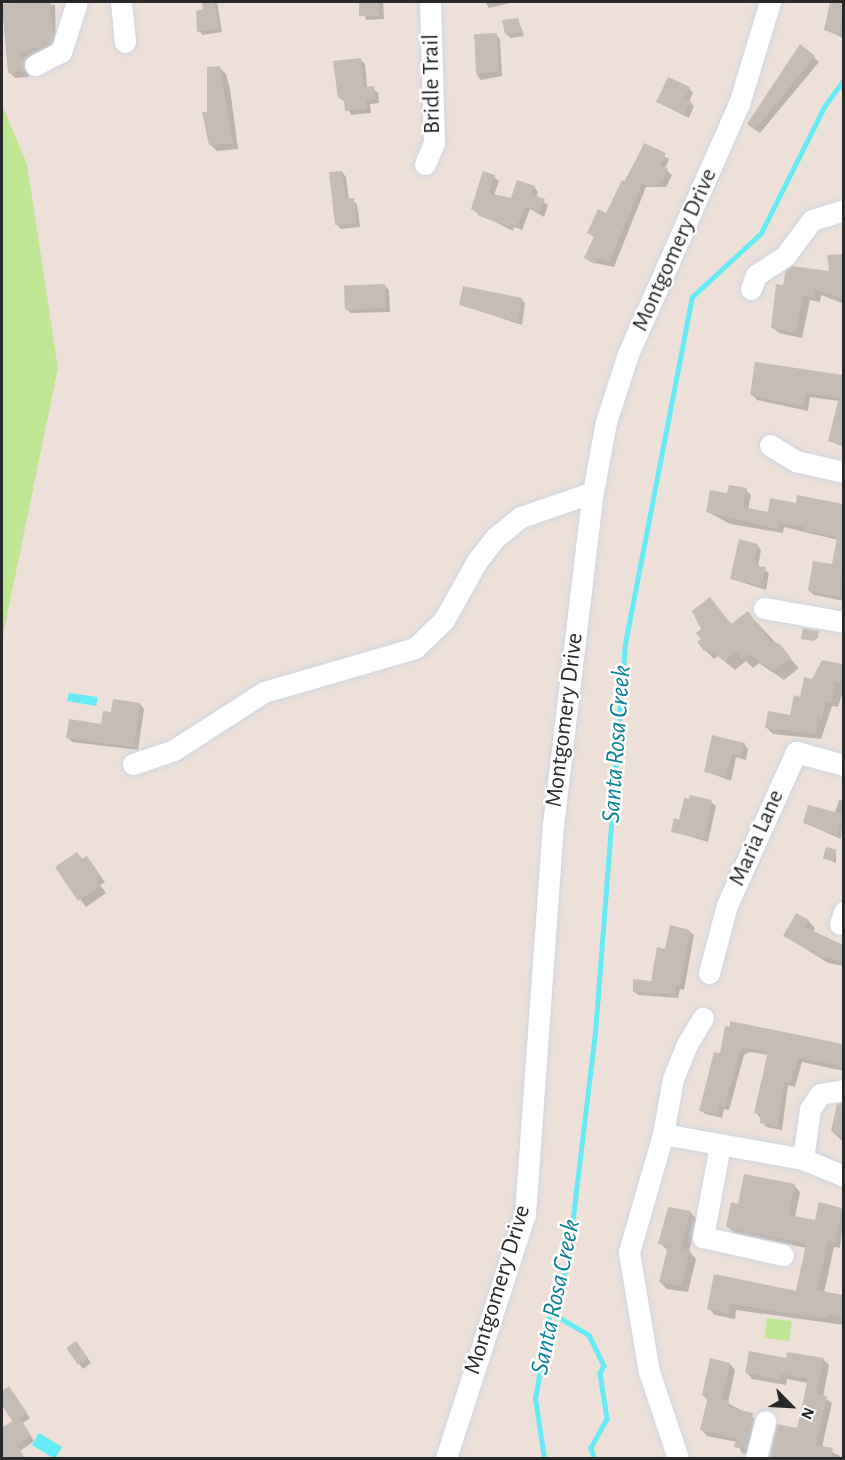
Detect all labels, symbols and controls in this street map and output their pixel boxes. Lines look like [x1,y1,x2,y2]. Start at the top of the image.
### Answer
street label: Bridle Trail [417,34,447,134]
street label: Montgomery Drive [626,164,724,336]
street label: Montgomery Drive [540,631,590,809]
water label: Santa Rosa Creek [596,664,638,824]
street label: Maria Lane [723,785,791,891]
street label: Montgomery Drive [459,1202,537,1378]
water label: Santa Rosa Creek [524,1217,588,1377]
north arrow [761,1376,821,1436]
text: N [798,1405,817,1422]

